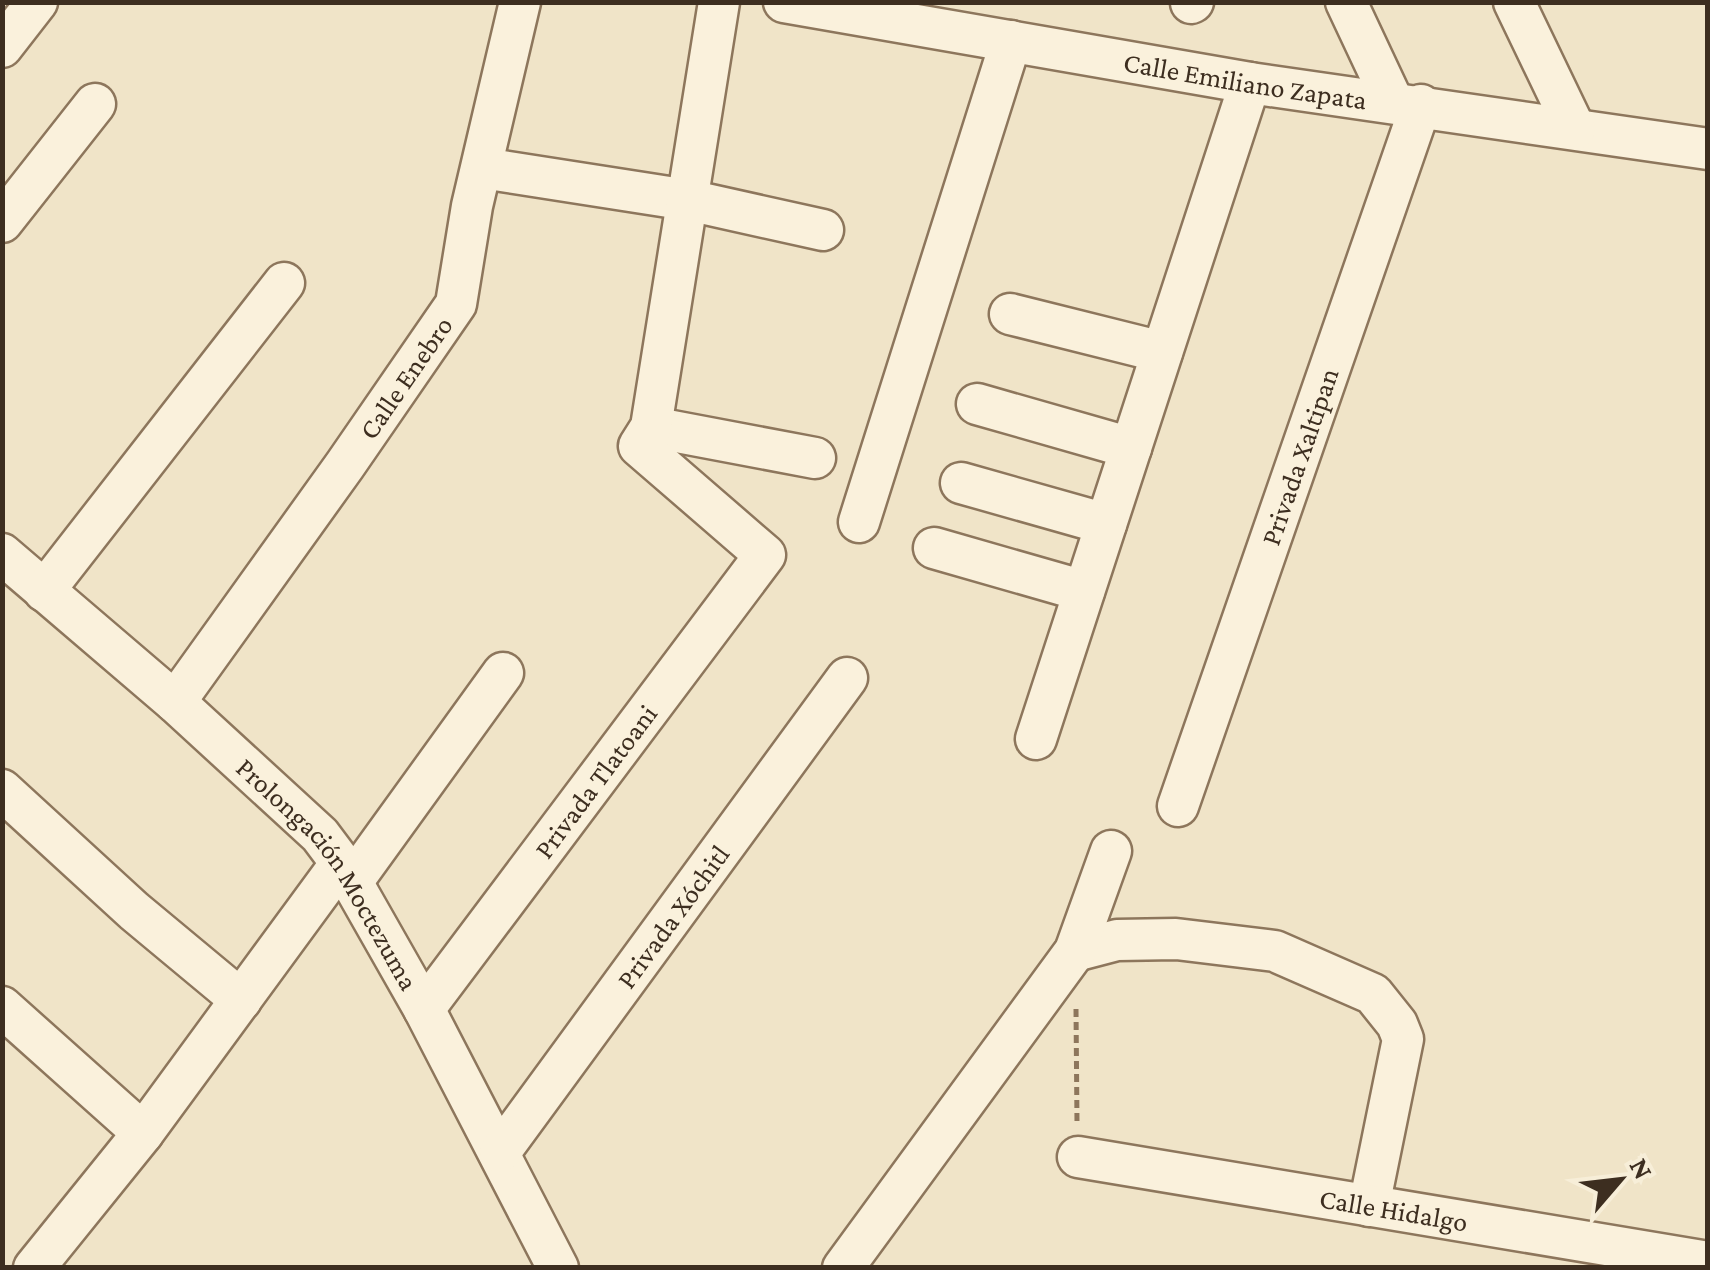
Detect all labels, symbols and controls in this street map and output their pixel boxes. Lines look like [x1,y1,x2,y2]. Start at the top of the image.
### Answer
street label: Calle Emiliano Zapata [1121,46,1369,115]
street label: Calle Enebro [352,310,458,445]
street label: Privada Xaltipan [1254,364,1344,549]
street label: Privada Tlatoani [528,698,663,864]
street label: Prolongación Moctezuma [231,751,425,995]
street label: Privada Xóchitl [610,839,735,994]
north arrow [1570,1130,1670,1230]
text: N [1623,1153,1660,1184]
street label: Calle Hidalgo [1317,1182,1470,1237]

